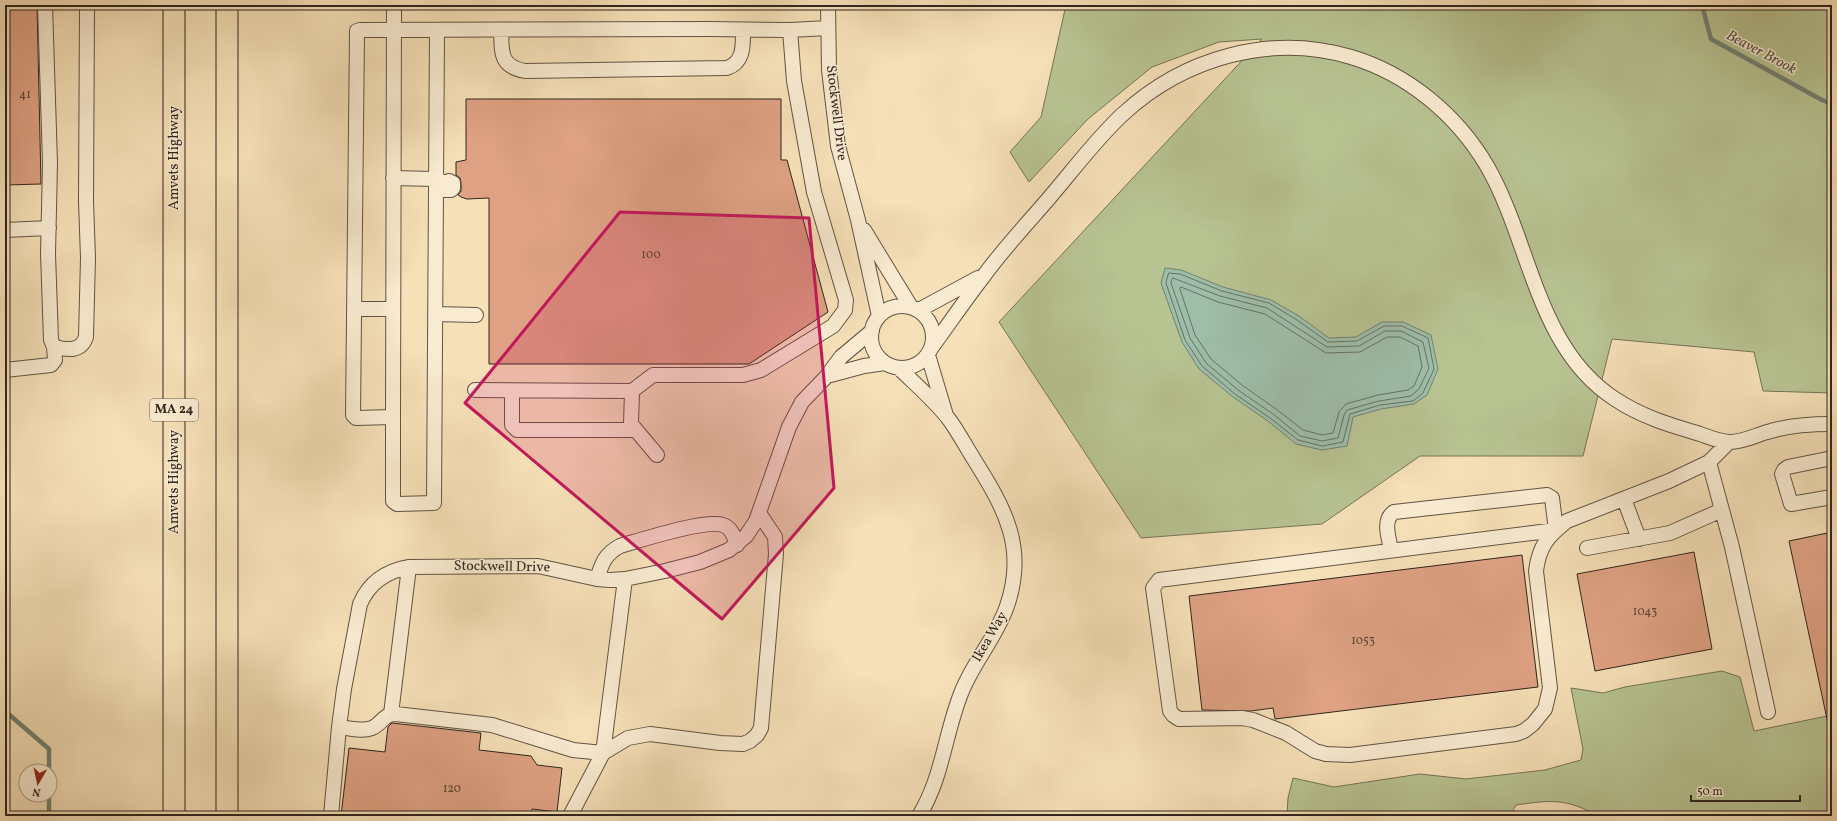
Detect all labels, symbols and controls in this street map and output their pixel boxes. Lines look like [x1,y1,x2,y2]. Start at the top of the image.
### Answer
water label: Beaver Brook [1722,26,1800,80]
street label: Stockwell Drive [821,64,851,162]
house number: 41 [19,87,31,103]
street label: Amvets Highway [165,106,184,210]
house number: 100 [641,247,661,263]
road number: MA 24 [150,399,198,421]
street label: Amvets Highway [165,430,184,534]
street label: Stockwell Drive [454,557,551,577]
house number: 1043 [1633,604,1657,620]
street label: Ikea Way [968,608,1012,666]
house number: 1053 [1351,633,1375,649]
north arrow [18,763,58,803]
scale bar [1691,777,1800,803]
house number: 120 [443,781,461,797]
text: N [32,783,42,799]
text: 50 m [1697,784,1723,800]

